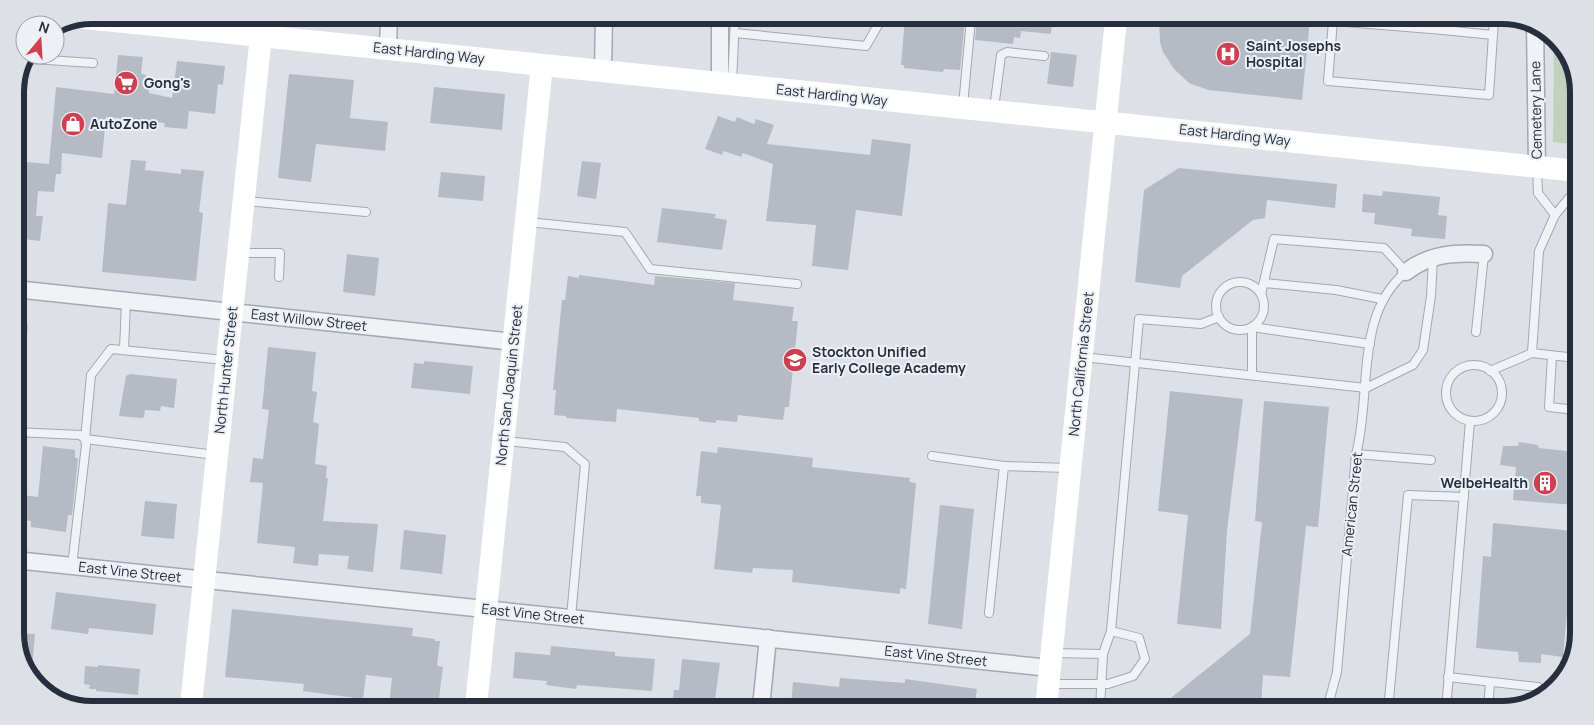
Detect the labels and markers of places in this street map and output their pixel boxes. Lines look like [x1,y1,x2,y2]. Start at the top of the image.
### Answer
place label: Saint Josephs Hospital [1246,36,1341,71]
hospital icon: Saint Josephs Hospital [1215,41,1241,67]
supermarket icon: Gong's [113,70,139,96]
place label: Gong's [144,73,191,92]
shop icon: AutoZone [60,111,86,137]
place label: AutoZone [90,114,157,133]
place label: Stockton Unified Early College Academy [812,342,966,377]
school or university icon: Stockton Unified Early College Academy [782,347,808,373]
building icon: WelbeHealth [1532,470,1558,496]
place label: WelbeHealth [1441,473,1528,492]

